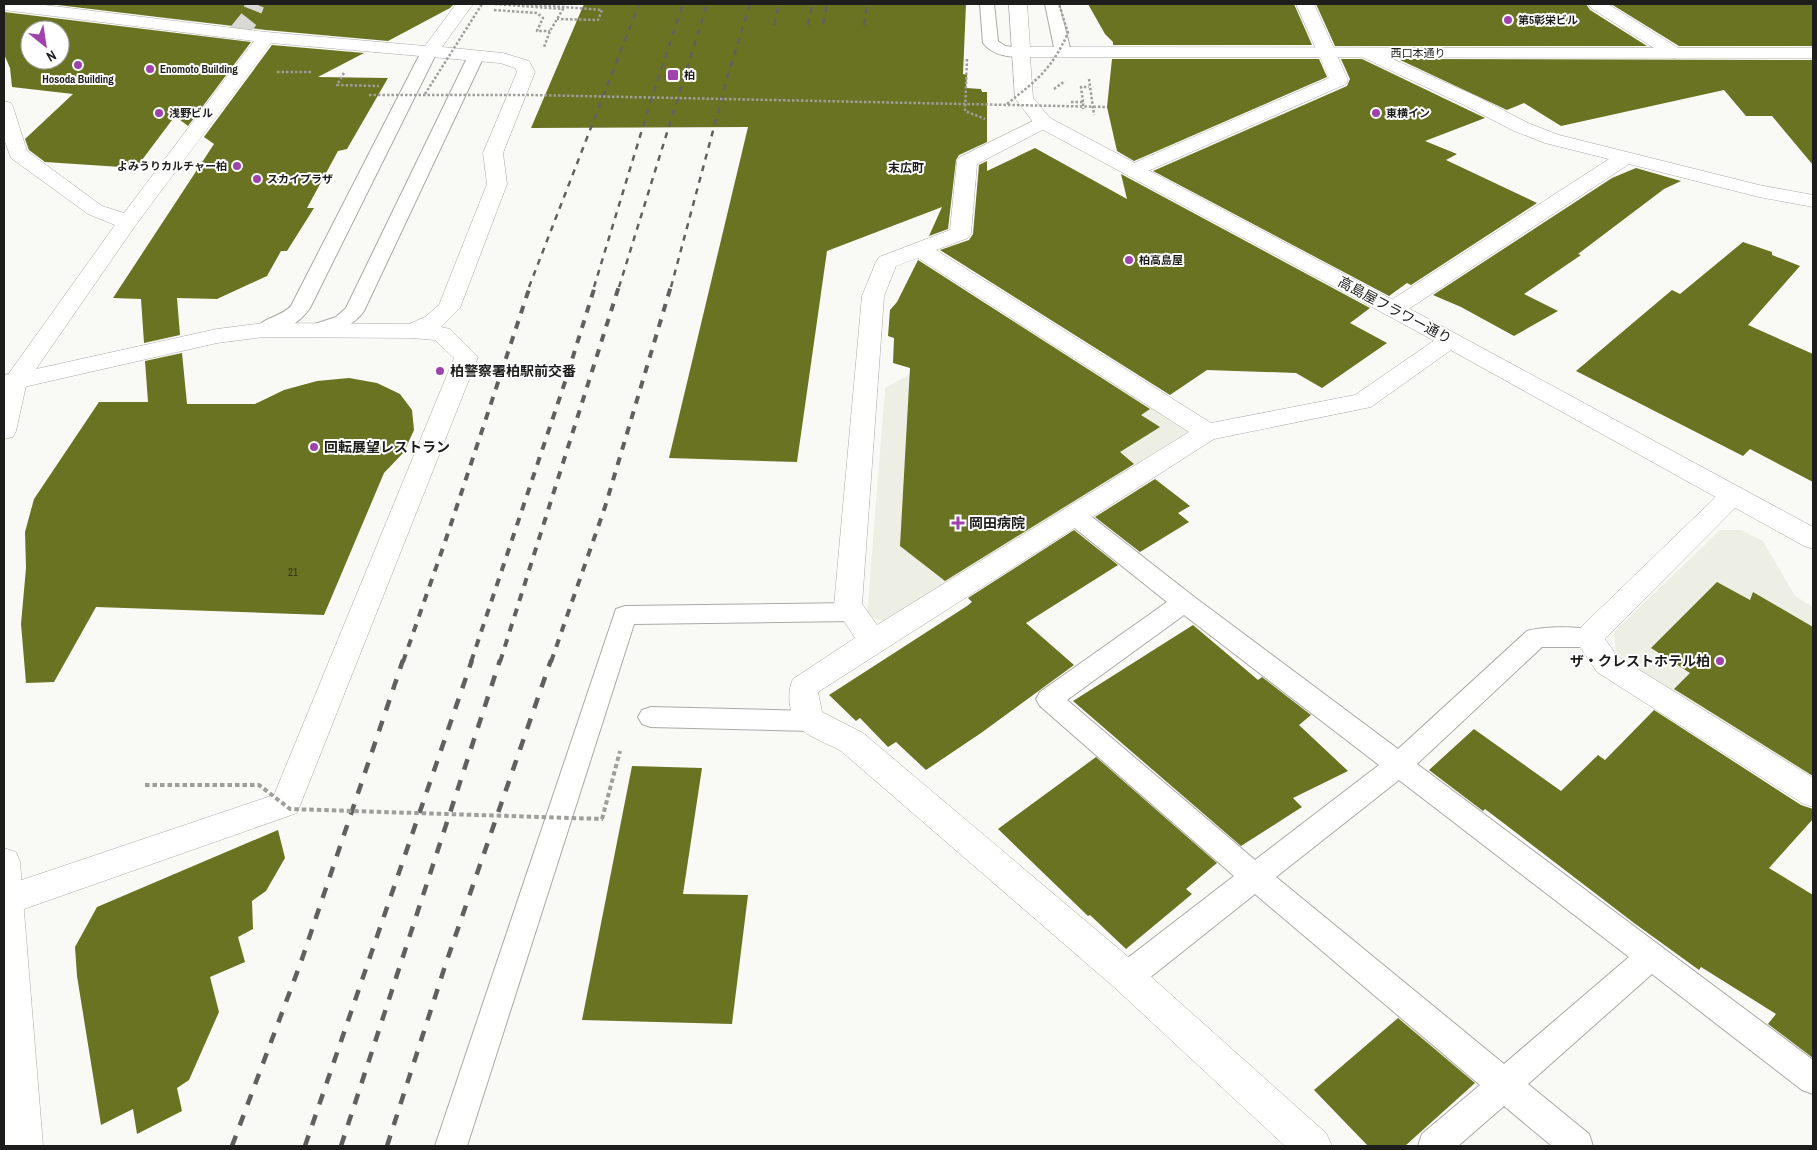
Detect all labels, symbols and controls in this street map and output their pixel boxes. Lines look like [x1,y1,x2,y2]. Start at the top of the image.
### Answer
place label: 第5彰栄ビル [1518,13,1578,27]
marker: 第5彰栄ビル [1502,14,1514,26]
north arrow [20,20,70,70]
text: N [43,46,60,66]
street label: 西口本通り [1391,46,1446,60]
marker: Hosoda Building [72,59,84,71]
place label: Enomoto Building [160,62,238,76]
marker: Enomoto Building [144,63,156,75]
marker: 柏 [666,68,680,82]
place label: 柏 [684,68,695,82]
place label: Hosoda Building [42,72,114,86]
place label: 浅野ビル [169,106,213,120]
place label: 東横イン [1386,106,1430,120]
marker: 浅野ビル [153,107,165,119]
marker: 東横イン [1370,107,1382,119]
place label: よみうりカルチャー柏 [117,159,227,173]
marker: よみうりカルチャー柏 [231,160,243,172]
district label: 末広町 [888,160,924,176]
place label: スカイプラザ [267,172,333,186]
marker: スカイプラザ [251,173,263,185]
place label: 柏高島屋 [1139,253,1183,267]
marker: 柏高島屋 [1123,254,1135,266]
street label: 高島屋フラワー通り [1335,272,1455,348]
place label: 柏警察署柏駅前交番 [450,362,576,380]
marker: 柏警察署柏駅前交番 [434,365,446,377]
place label: 回転展望レストラン [324,438,450,456]
marker: 回転展望レストラン [308,441,320,453]
place label: 岡田病院 [969,514,1025,532]
marker: 岡田病院 [951,516,965,530]
house number: 21 [288,565,298,579]
place label: ザ・クレストホテル柏 [1570,652,1710,670]
marker: ザ・クレストホテル柏 [1714,655,1726,667]

